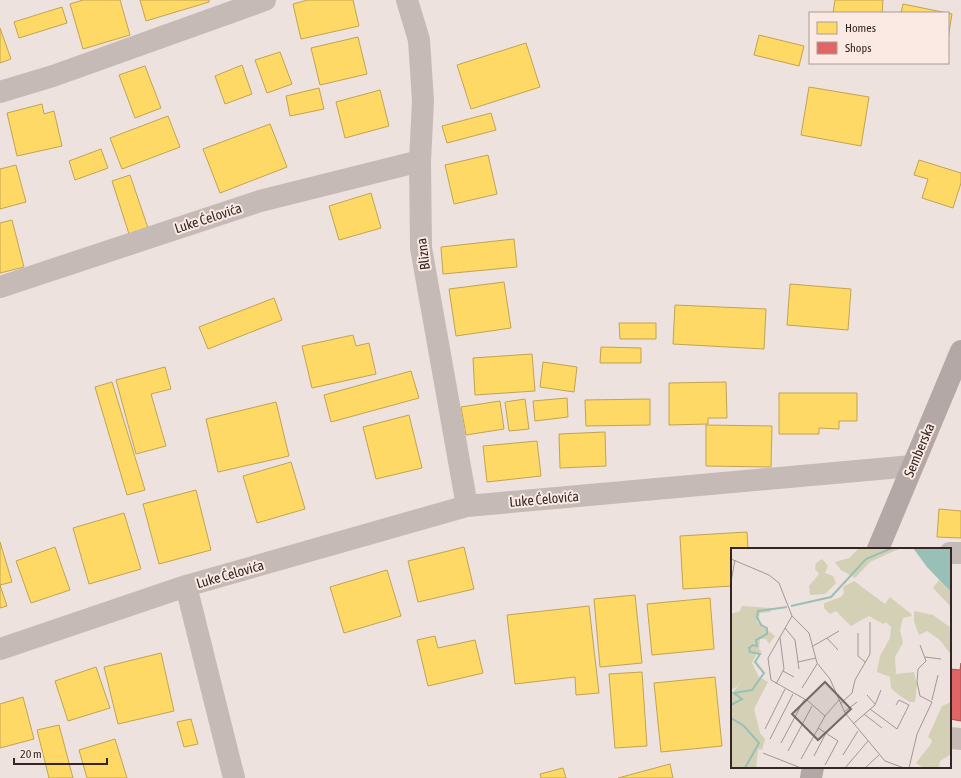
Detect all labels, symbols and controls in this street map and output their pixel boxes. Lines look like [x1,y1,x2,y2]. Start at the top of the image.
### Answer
legend [809,12,949,64]
text: Homes [845,21,876,35]
text: Shops [845,41,871,55]
street label: Luke Ćelovića [172,200,244,236]
street label: Blizna [413,237,433,271]
street label: Semberska [900,421,938,479]
street label: Luke Ćelovića [509,488,579,510]
inset map [731,548,951,768]
street label: Luke Ćelovića [194,557,266,591]
scale bar [14,740,107,766]
text: 20 m [20,747,42,761]

